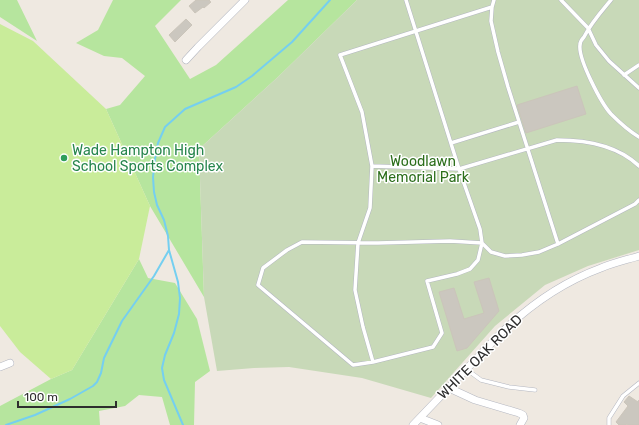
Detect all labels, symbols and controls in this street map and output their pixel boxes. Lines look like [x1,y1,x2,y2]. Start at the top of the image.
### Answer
place label: Wade Hampton High School Sports Complex [72,142,224,175]
marker: Wade Hampton High School Sports Complex [59,153,69,163]
park label: Woodlawn Memorial Park [377,153,470,186]
street label: WHITE OAK ROAD [434,311,526,403]
scale bar [18,383,116,409]
text: 100 m [24,390,58,404]

